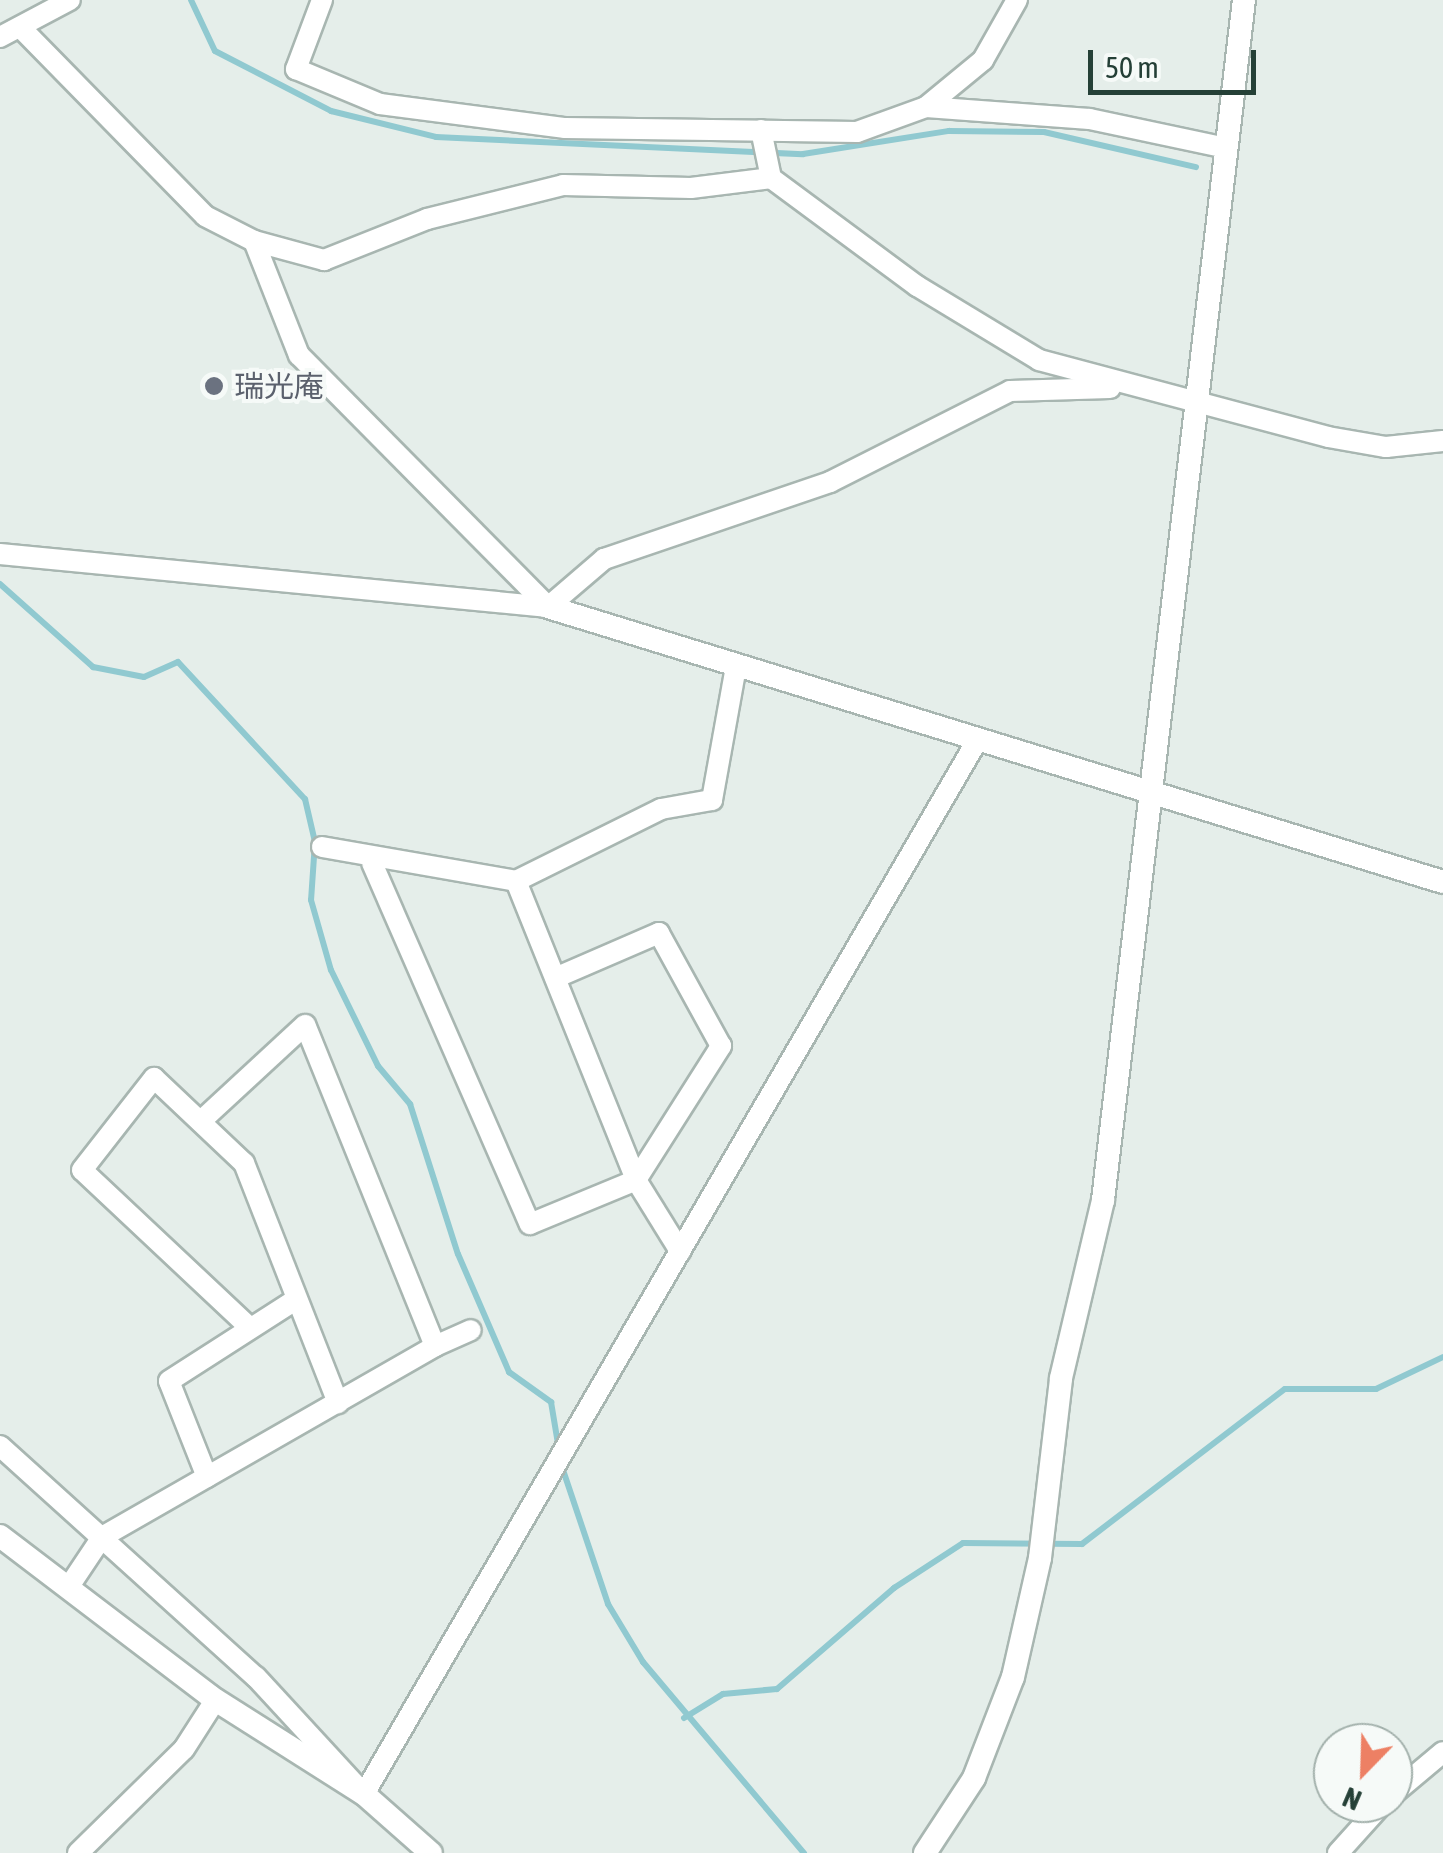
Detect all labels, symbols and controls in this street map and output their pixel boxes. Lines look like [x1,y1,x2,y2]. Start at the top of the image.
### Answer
scale bar [1093,30,1260,92]
text: 50 m [1105,50,1159,84]
place label: 瑞光庵 [234,368,324,404]
marker: 瑞光庵 [203,375,225,397]
north arrow [1313,1723,1413,1823]
text: N [1338,1781,1366,1817]

